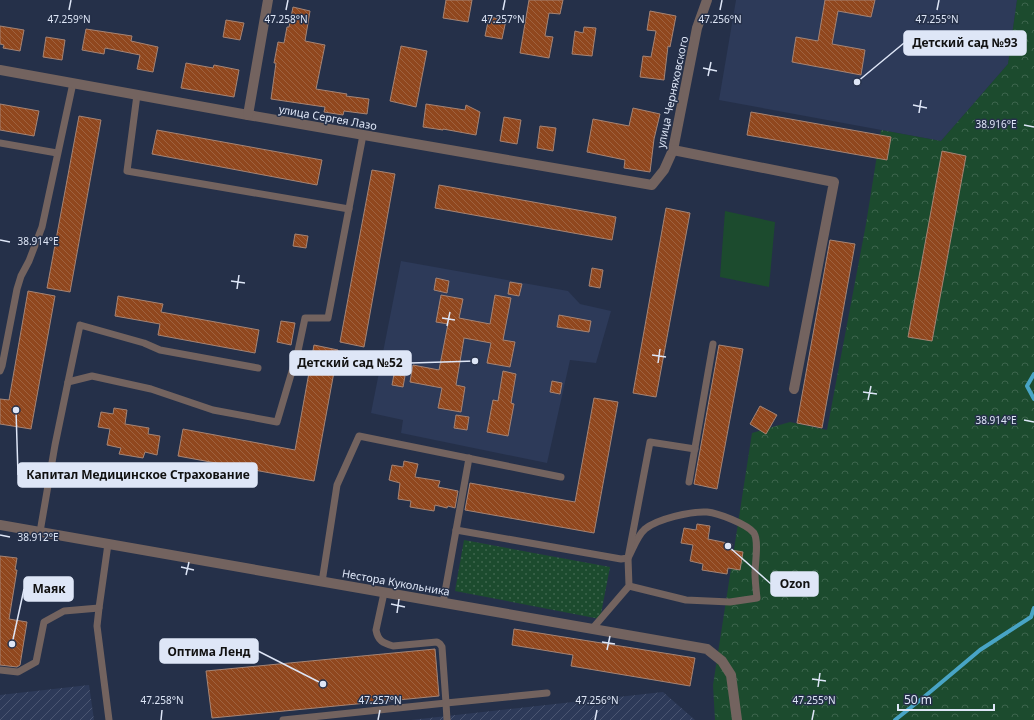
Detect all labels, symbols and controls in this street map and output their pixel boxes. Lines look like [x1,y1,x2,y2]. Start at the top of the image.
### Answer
text: 47.259°N [47,12,91,26]
text: 47.258°N [264,12,308,26]
text: 47.257°N [481,12,525,26]
text: 47.256°N [698,12,742,26]
text: 47.255°N [915,12,959,26]
callout: Детский сад №93 [904,31,1026,55]
text: Детский сад №93 [912,34,1018,51]
street label: улица Черняховского [653,35,691,149]
street label: улица Сергея Лазо [278,101,378,133]
text: 38.916°E [975,117,1017,131]
text: 38.914°E [17,234,59,248]
callout: Детский сад №52 [290,351,411,375]
text: Детский сад №52 [297,354,403,371]
text: 38.914°E [975,413,1017,427]
callout: Капитал Медицинское Страхование [18,463,257,487]
text: Капитал Медицинское Страхование [26,466,250,483]
text: 38.912°E [17,530,59,544]
street label: Нестора Кукольника [341,565,451,599]
callout: Ozon [771,572,818,596]
text: Ozon [780,575,810,592]
callout: Маяк [24,577,73,601]
text: Маяк [32,580,66,597]
callout: Оптима Ленд [160,639,258,663]
text: Оптима Ленд [168,643,251,660]
scale bar [898,686,994,712]
text: 50 m [904,691,932,708]
text: 47.258°N [140,693,184,707]
text: 47.257°N [358,693,402,707]
text: 47.256°N [575,693,619,707]
text: 47.255°N [792,693,836,707]

